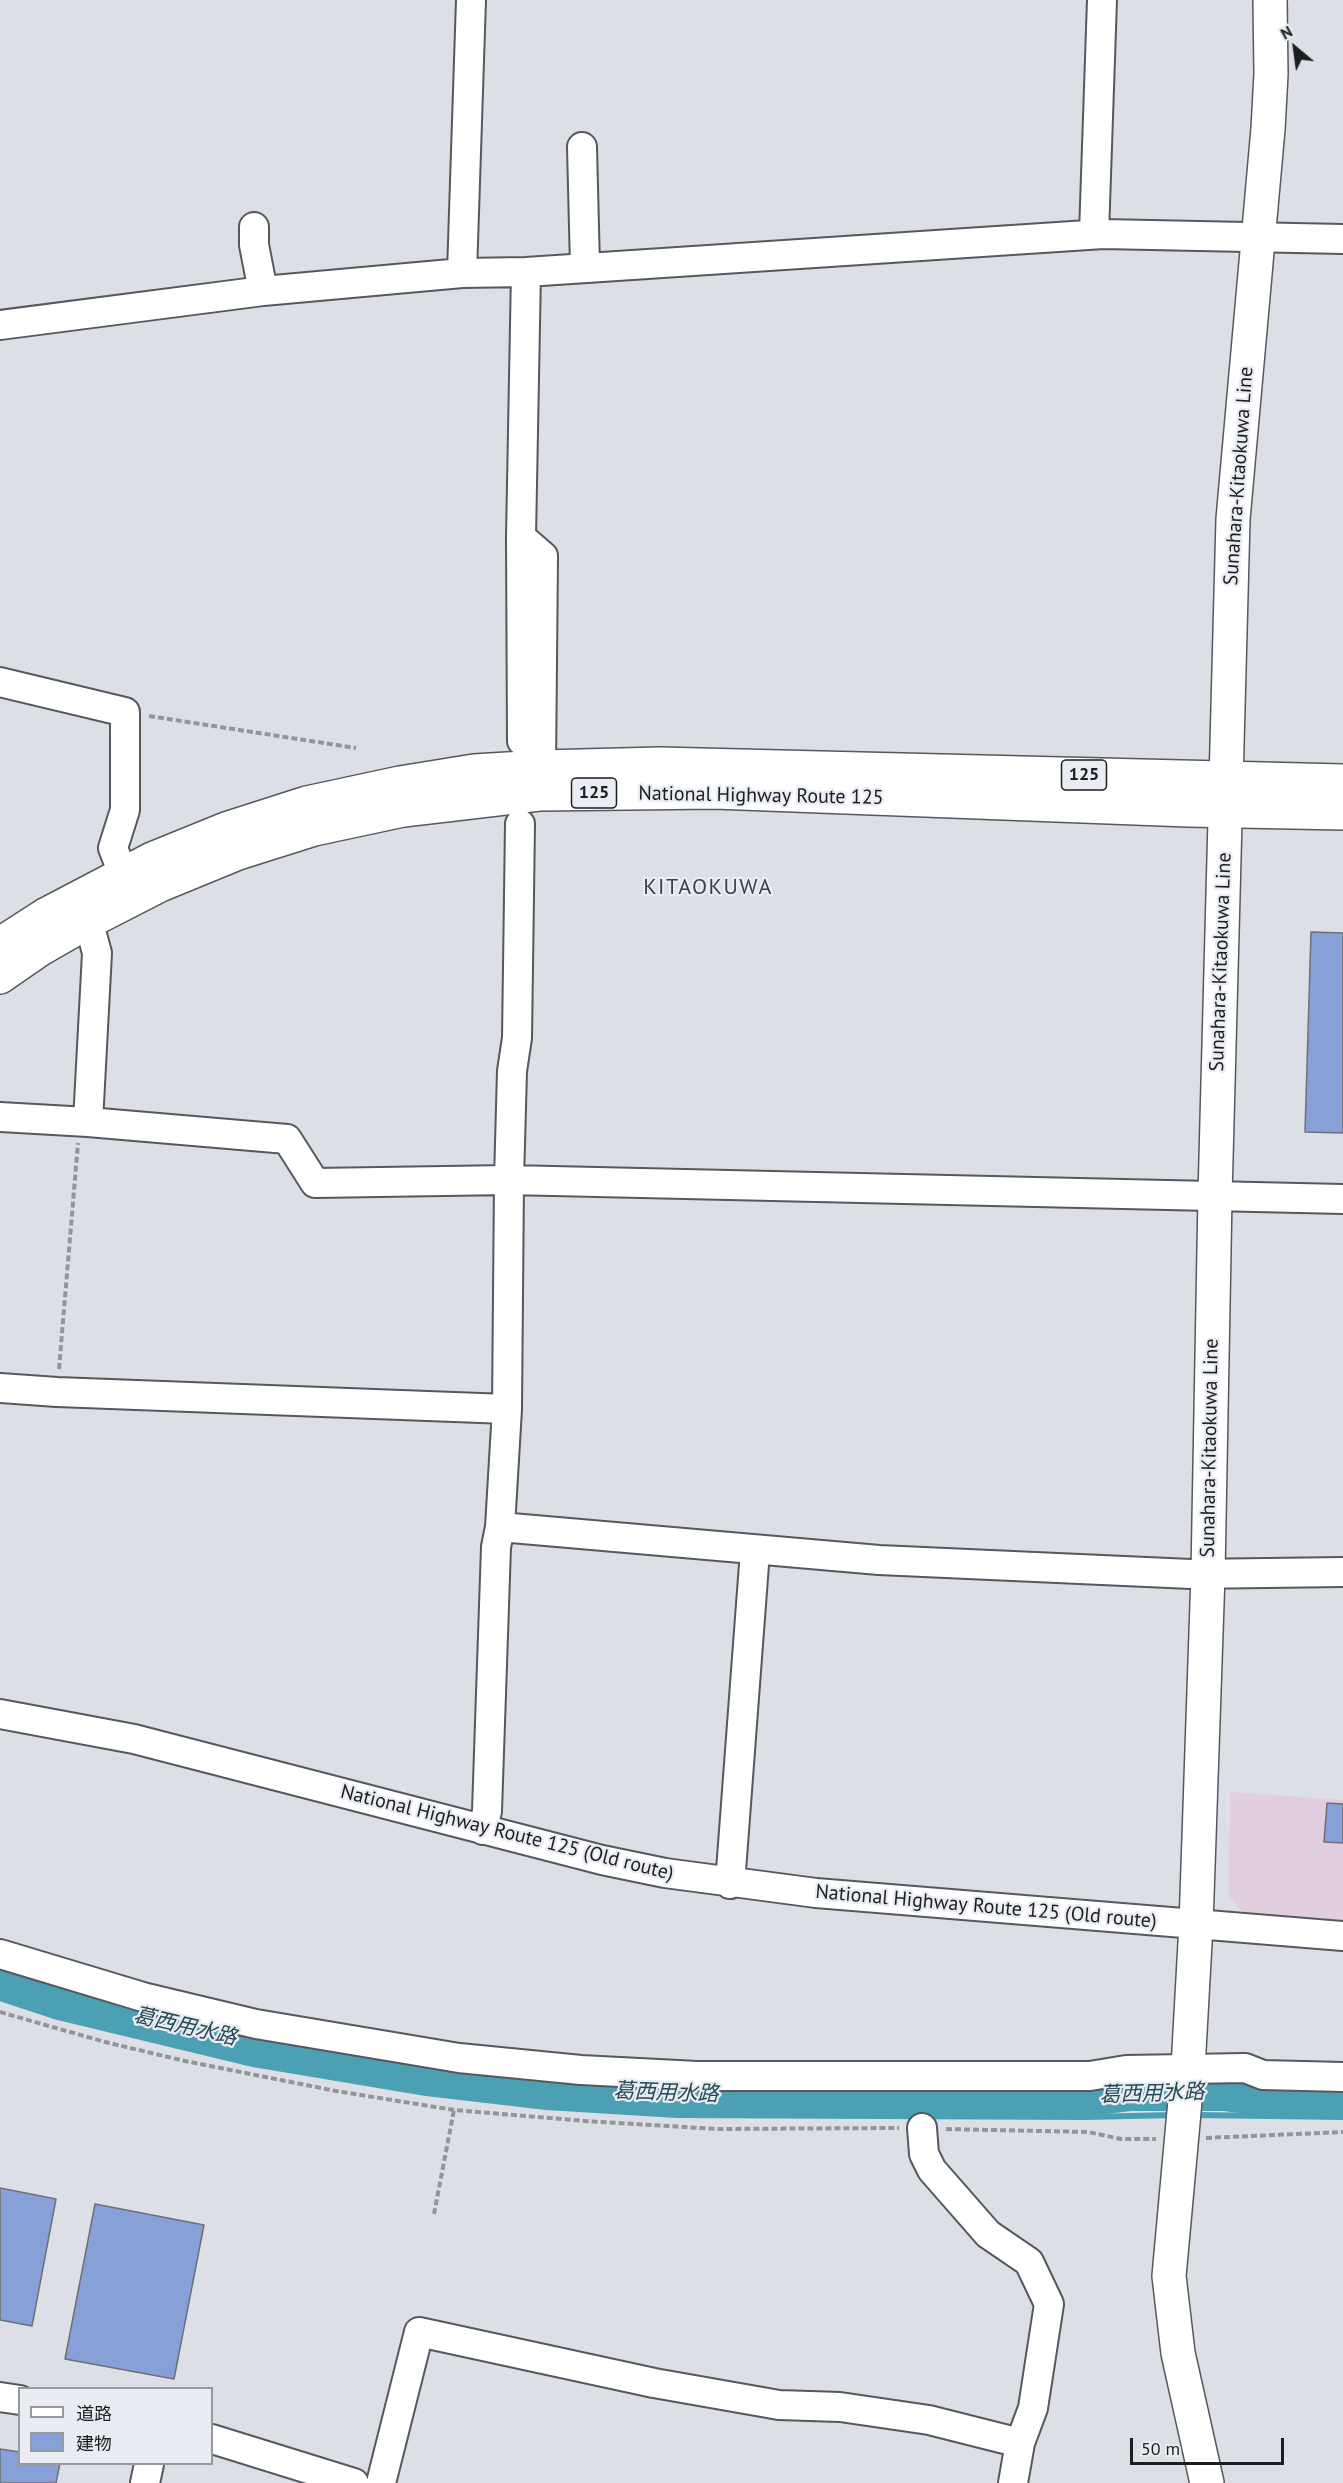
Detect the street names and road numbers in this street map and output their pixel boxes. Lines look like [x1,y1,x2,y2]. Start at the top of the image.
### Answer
street label: Sunahara-Kitaokuwa Line [1219,366,1259,586]
road number: 125 [1062,760,1106,790]
road number: 125 [572,778,616,808]
street label: National Highway Route 125 [638,782,884,810]
street label: Sunahara-Kitaokuwa Line [1205,852,1237,1072]
street label: Sunahara-Kitaokuwa Line [1196,1338,1224,1558]
street label: National Highway Route 125 (Old route) [338,1780,676,1886]
street label: National Highway Route 125 (Old route) [814,1880,1158,1934]

